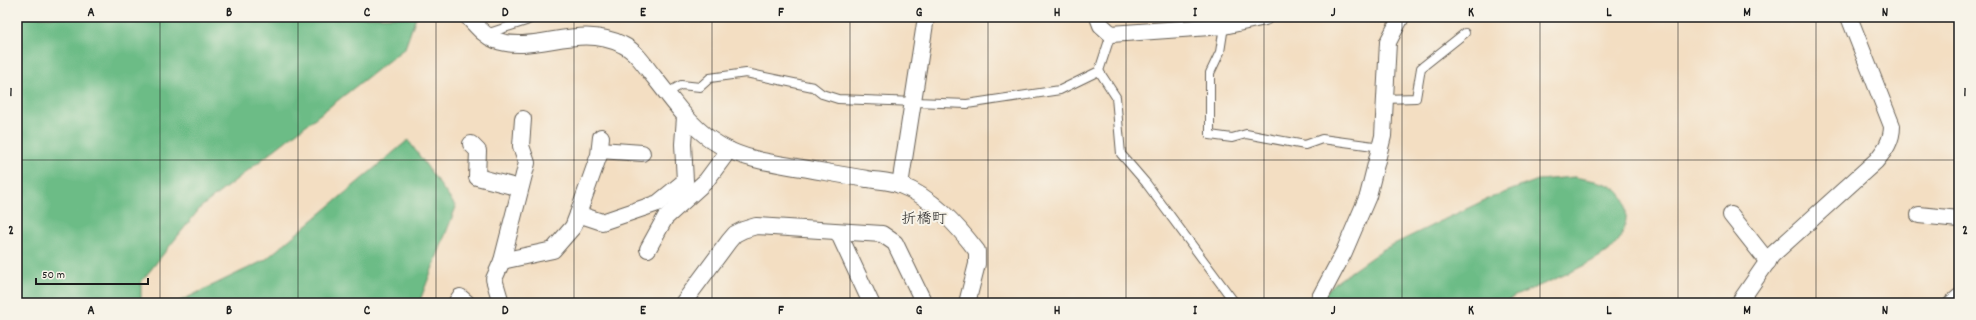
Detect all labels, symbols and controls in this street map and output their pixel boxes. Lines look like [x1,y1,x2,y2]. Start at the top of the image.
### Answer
text: A [87,4,95,23]
text: B [226,4,232,23]
text: C [364,4,371,23]
text: D [502,4,509,23]
text: E [640,4,647,23]
text: F [778,4,784,23]
text: G [916,4,923,23]
text: H [1054,4,1061,23]
text: I [1193,4,1198,23]
text: J [1331,4,1336,23]
text: K [1468,4,1474,23]
text: L [1606,4,1612,23]
text: M [1743,4,1751,23]
text: N [1882,4,1888,23]
text: 1 [10,84,13,103]
text: 1 [1964,84,1967,103]
district label: 折橋町 [901,209,947,231]
text: 2 [8,222,14,241]
text: 2 [1962,222,1968,241]
scale bar [36,260,148,286]
text: 50 m [42,267,65,284]
text: A [87,302,95,320]
text: B [226,302,232,320]
text: C [364,302,371,320]
text: D [502,302,509,320]
text: E [640,302,647,320]
text: F [778,302,784,320]
text: G [916,302,923,320]
text: H [1054,302,1061,320]
text: I [1193,302,1198,320]
text: J [1331,302,1336,320]
text: K [1468,302,1474,320]
text: L [1606,302,1612,320]
text: M [1743,302,1751,320]
text: N [1882,302,1888,320]

